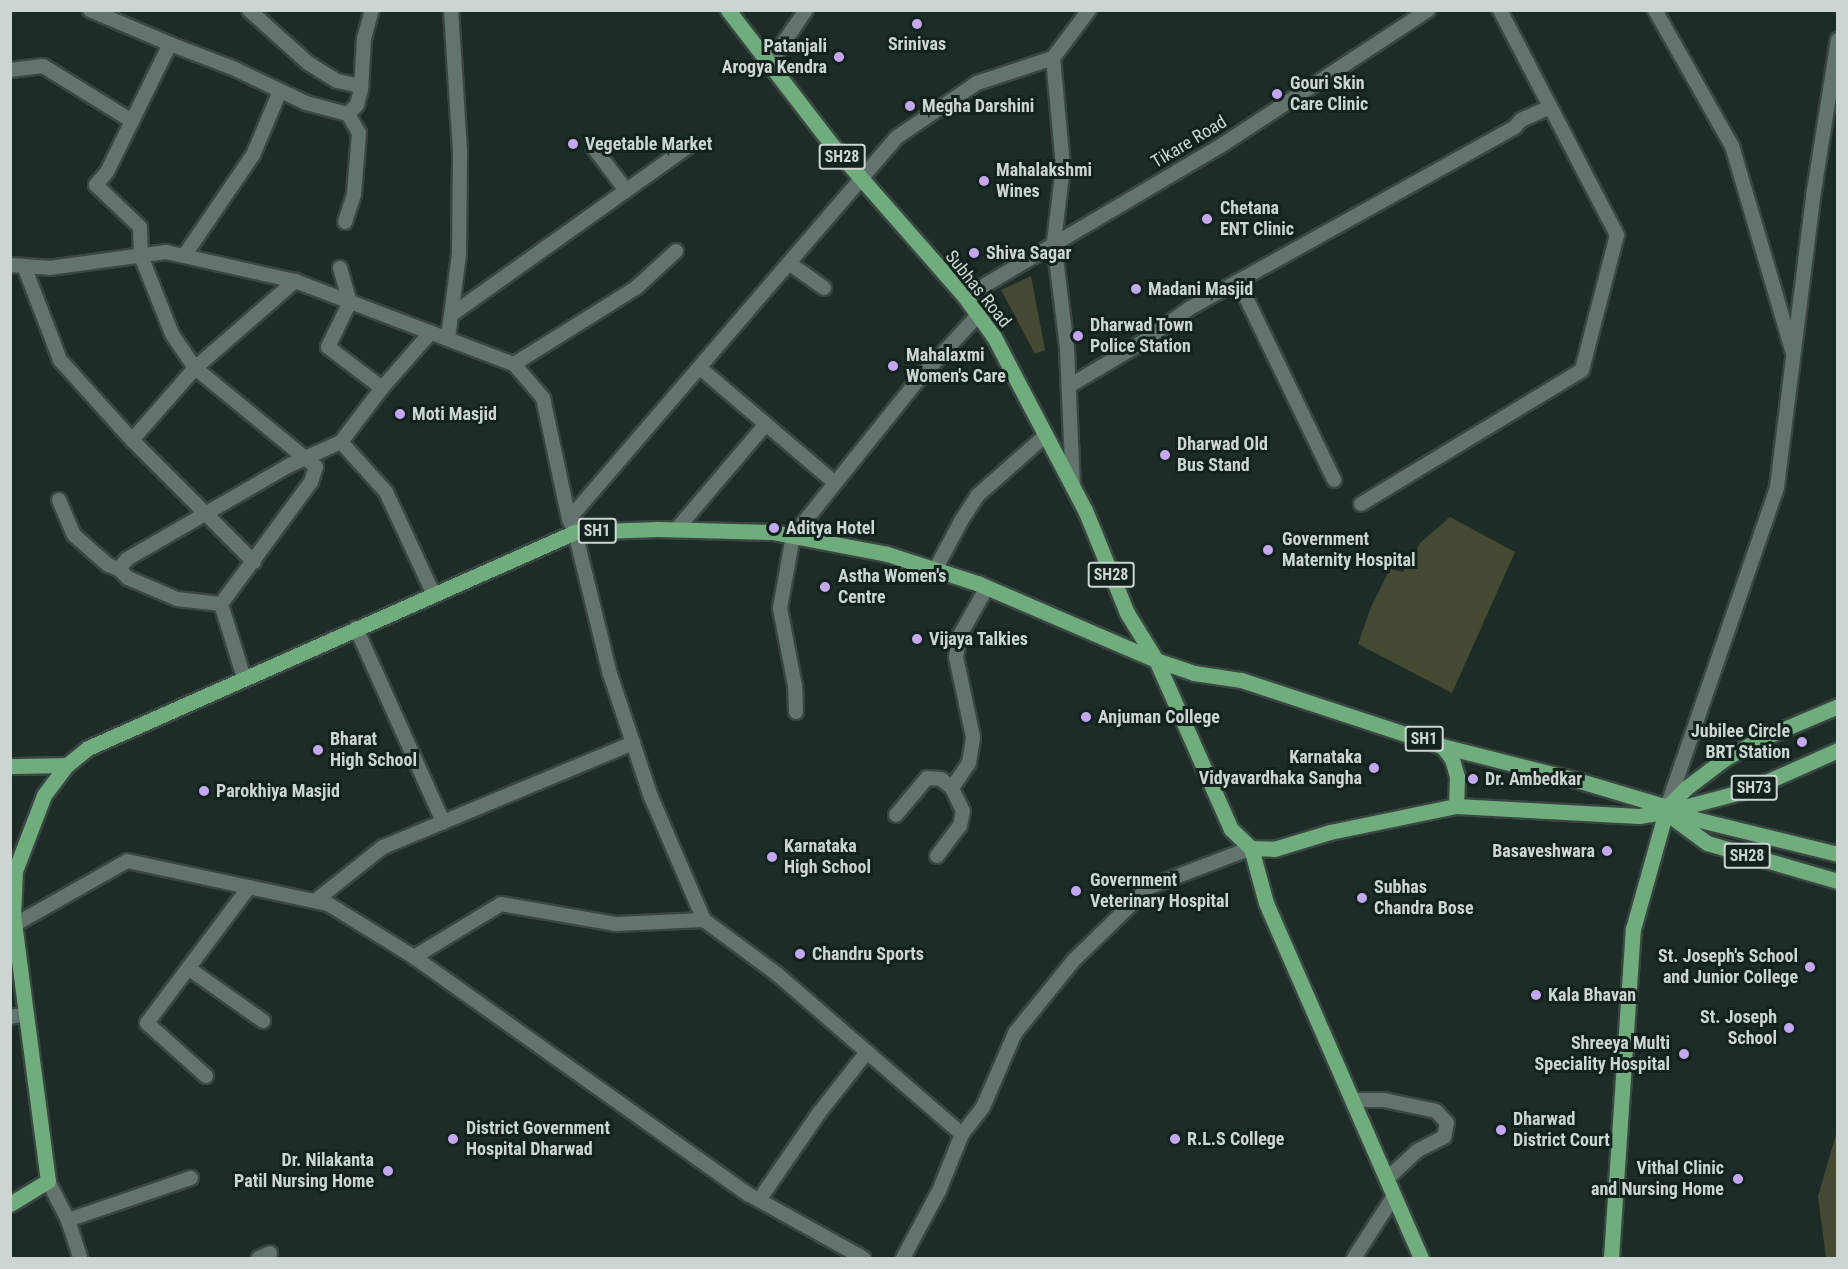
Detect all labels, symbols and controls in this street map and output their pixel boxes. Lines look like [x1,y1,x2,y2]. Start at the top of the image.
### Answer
marker: Srinivas [910,17,924,31]
place label: Srinivas [888,33,946,55]
place label: Patanjali Arogya Kendra [722,36,827,78]
marker: Patanjali Arogya Kendra [832,50,846,64]
place label: Gouri Skin Care Clinic [1290,73,1368,116]
marker: Gouri Skin Care Clinic [1268,85,1286,103]
place label: Megha Darshini [922,95,1034,117]
marker: Megha Darshini [903,99,917,113]
street label: Tikare Road [1147,111,1231,173]
place label: Vegetable Market [585,133,712,155]
marker: Vegetable Market [566,137,580,151]
road number: SH28 [818,144,866,170]
place label: Mahalakshmi Wines [996,160,1092,202]
marker: Mahalakshmi Wines [977,174,991,188]
place label: Chetana ENT Clinic [1220,198,1295,240]
marker: Chetana ENT Clinic [1198,210,1216,228]
place label: Shiva Sagar [986,242,1071,264]
street label: Subhas Road [940,246,1016,332]
marker: Shiva Sagar [967,246,981,260]
place label: Madani Masjid [1148,278,1253,300]
marker: Madani Masjid [1129,282,1143,296]
place label: Dharwad Town Police Station [1090,315,1194,358]
marker: Dharwad Town Police Station [1071,329,1085,343]
place label: Mahalaxmi Women's Care [906,345,1006,388]
marker: Mahalaxmi Women's Care [884,357,902,375]
place label: Moti Masjid [412,403,497,425]
marker: Moti Masjid [393,407,407,421]
place label: Dharwad Old Bus Stand [1177,434,1268,476]
marker: Dharwad Old Bus Stand [1158,448,1172,462]
place label: Aditya Hotel [786,517,875,539]
road number: SH1 [578,518,616,544]
marker: Aditya Hotel [767,521,781,535]
place label: Government Maternity Hospital [1282,529,1415,572]
marker: Government Maternity Hospital [1259,541,1277,559]
road number: SH28 [1087,562,1135,588]
place label: Astha Women's Centre [838,566,946,608]
marker: Astha Women's Centre [816,578,834,596]
place label: Vijaya Talkies [929,628,1028,650]
marker: Vijaya Talkies [910,632,924,646]
place label: Anjuman College [1098,706,1220,728]
marker: Anjuman College [1079,710,1093,724]
place label: Jubilee Circle BRT Station [1691,721,1790,764]
road number: SH1 [1404,726,1444,752]
place label: Bharat High School [330,729,417,771]
marker: Jubilee Circle BRT Station [1795,735,1809,749]
marker: Bharat High School [311,743,325,757]
place label: Karnataka Vidyavardhaka Sangha [1199,747,1362,789]
marker: Karnataka Vidyavardhaka Sangha [1367,761,1381,775]
place label: Dr. Ambedkar [1485,768,1582,790]
marker: Dr. Ambedkar [1466,772,1480,786]
road number: SH73 [1730,775,1778,801]
place label: Parokhiya Masjid [216,780,340,802]
marker: Parokhiya Masjid [197,784,211,798]
place label: Karnataka High School [784,836,871,878]
place label: Basaveshwara [1492,840,1595,862]
road number: SH28 [1723,843,1771,869]
marker: Basaveshwara [1600,844,1614,858]
marker: Karnataka High School [765,850,779,864]
place label: Government Veterinary Hospital [1090,870,1229,912]
place label: Subhas Chandra Bose [1374,877,1474,920]
marker: Government Veterinary Hospital [1067,882,1085,900]
marker: Subhas Chandra Bose [1355,891,1369,905]
place label: Chandru Sports [812,943,924,965]
place label: St. Joseph's School and Junior College [1658,946,1798,988]
marker: Chandru Sports [793,947,807,961]
marker: St. Joseph's School and Junior College [1803,960,1817,974]
place label: Kala Bhavan [1548,984,1636,1006]
marker: Kala Bhavan [1529,988,1543,1002]
place label: St. Joseph School [1700,1007,1777,1050]
marker: St. Joseph School [1782,1021,1796,1035]
place label: Shreeya Multi Speciality Hospital [1535,1033,1670,1076]
marker: Shreeya Multi Speciality Hospital [1675,1045,1693,1063]
place label: Dharwad District Court [1513,1109,1610,1152]
place label: District Government Hospital Dharwad [466,1118,610,1160]
marker: Dharwad District Court [1494,1123,1508,1137]
place label: R.L.S College [1187,1128,1284,1150]
marker: District Government Hospital Dharwad [444,1130,462,1148]
marker: R.L.S College [1168,1132,1182,1146]
place label: Dr. Nilakanta Patil Nursing Home [234,1150,374,1192]
place label: Vithal Clinic and Nursing Home [1591,1158,1724,1200]
marker: Dr. Nilakanta Patil Nursing Home [379,1162,397,1180]
marker: Vithal Clinic and Nursing Home [1729,1170,1747,1188]

